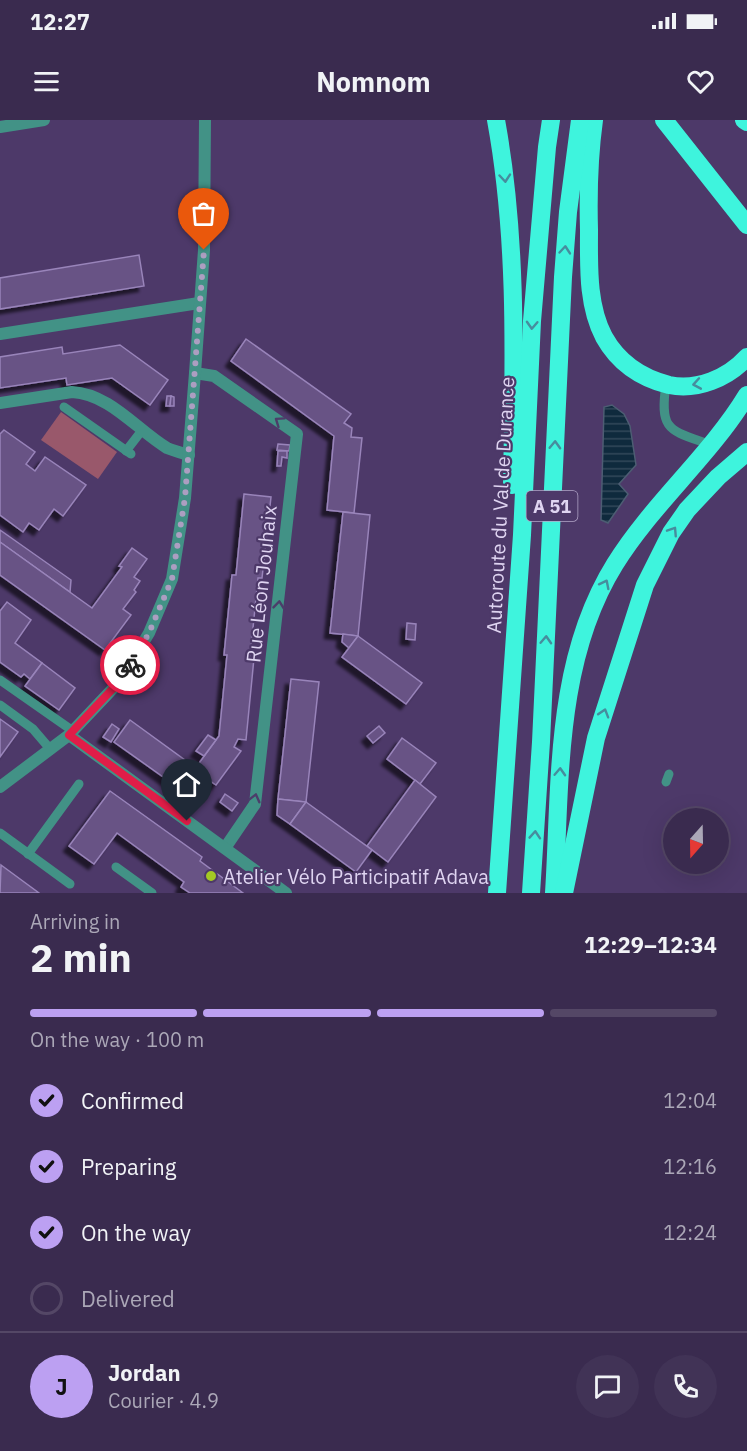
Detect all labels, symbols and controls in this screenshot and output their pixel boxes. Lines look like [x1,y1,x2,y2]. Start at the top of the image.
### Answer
text: 12:27 [30,7,90,36]
text: Nomnom [316,64,431,99]
icon: menu [30,65,63,98]
icon: heart [684,65,717,98]
one-way arrow [498,173,511,182]
pin [178,188,229,250]
icon: bag [187,197,220,230]
one-way arrow [558,246,571,255]
one-way arrow [526,320,539,329]
street label: Autoroute du Val de Durance [480,376,520,634]
one-way arrow [692,378,702,390]
one-way arrow [274,417,285,428]
one-way arrow [549,441,561,450]
road number: A 51 [526,491,578,521]
street label: Rue Léon Jouhaix [239,504,283,664]
one-way arrow [665,527,677,537]
one-way arrow [598,579,609,590]
one-way arrow [272,601,285,610]
courier [100,635,160,695]
one-way arrow [539,635,552,644]
icon: bike [114,649,147,682]
one-way arrow [597,708,609,719]
pin [161,759,212,821]
one-way arrow [553,767,566,776]
icon: home [170,768,203,801]
one-way arrow [247,793,260,803]
north arrow [663,808,729,874]
map controls [663,808,729,874]
one-way arrow [528,830,541,839]
place label: Atelier Vélo Participatif Adava [223,863,489,890]
marker: Atelier Vélo Participatif Adava [204,869,218,883]
text: Arriving in [30,908,120,935]
text: 12:29–12:34 [584,930,717,959]
text: 2 min [30,932,132,983]
text: On the way · 100 m [30,1026,204,1053]
icon: check [30,1084,63,1117]
text: Confirmed [81,1086,184,1115]
text: 12:04 [663,1087,717,1114]
icon: check [30,1150,63,1183]
text: Preparing [81,1152,176,1181]
text: 12:16 [663,1153,717,1180]
icon: check [30,1216,63,1249]
text: On the way [81,1218,191,1247]
text: 12:24 [663,1219,717,1246]
text: Delivered [81,1284,175,1313]
button: chat [576,1355,639,1418]
button: phone [654,1355,717,1418]
text: Jordan [108,1358,181,1387]
text: J [55,1372,68,1401]
text: Courier · 4.9 [108,1387,219,1414]

